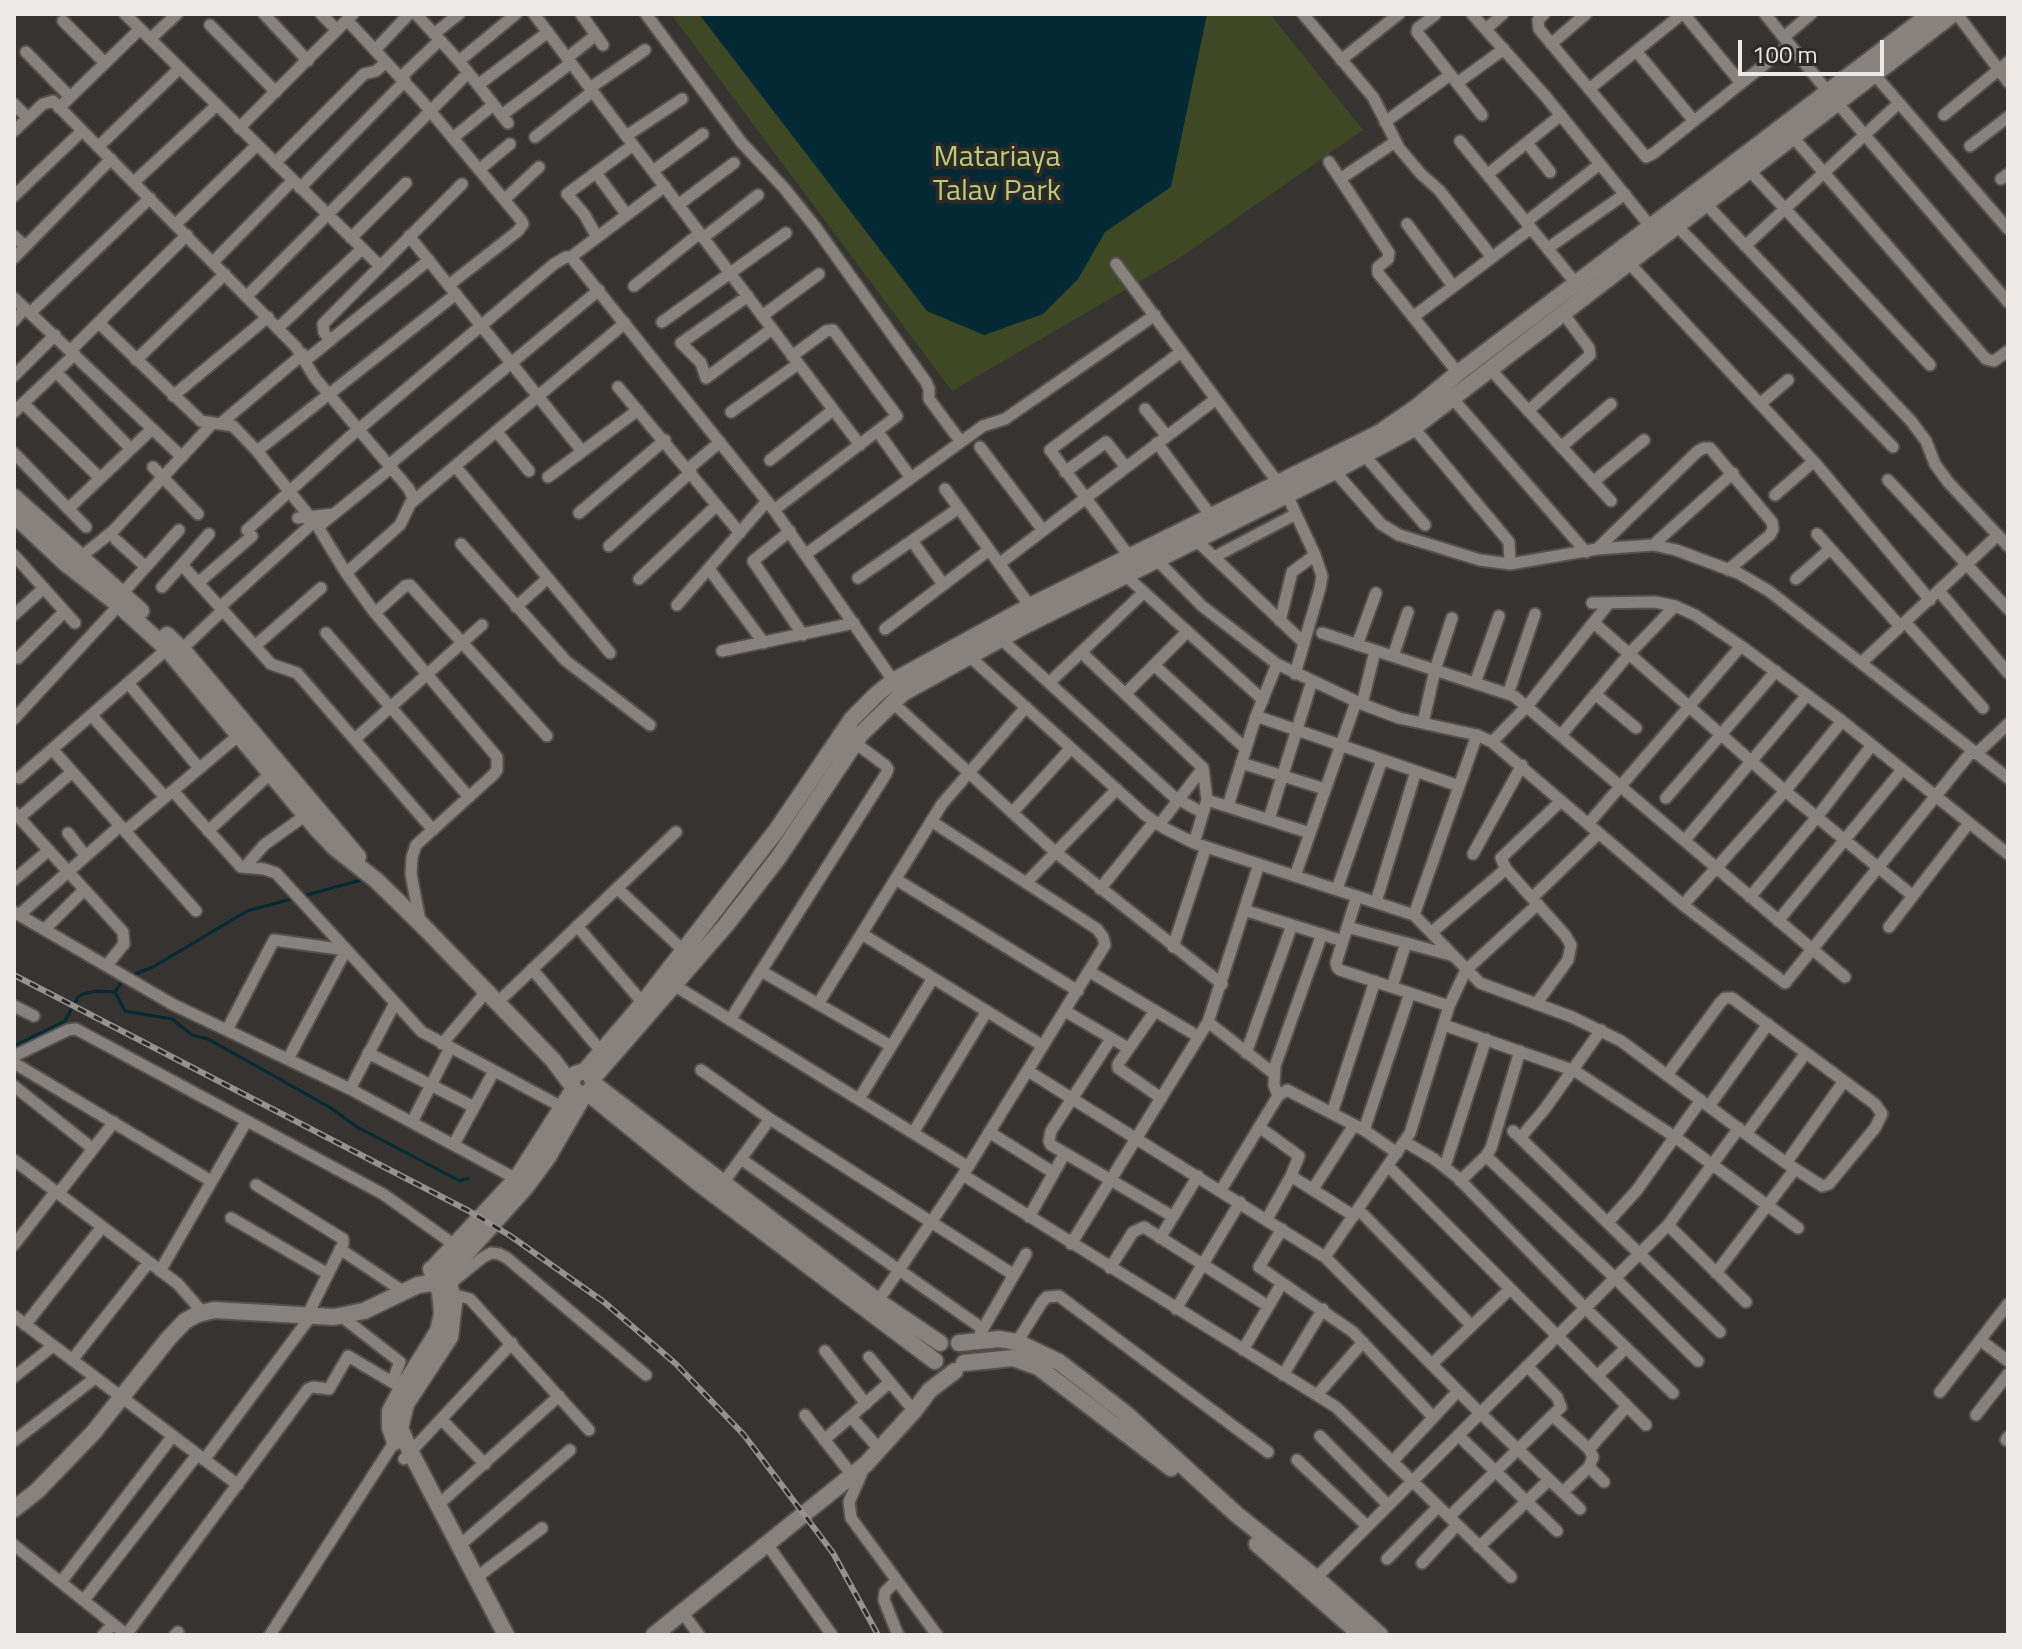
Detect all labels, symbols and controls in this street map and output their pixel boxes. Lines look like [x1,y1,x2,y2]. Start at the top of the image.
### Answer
scale bar [1742,24,1888,74]
text: 100 m [1752,36,1818,72]
park label: Matariaya Talav Park [933,141,1061,212]

